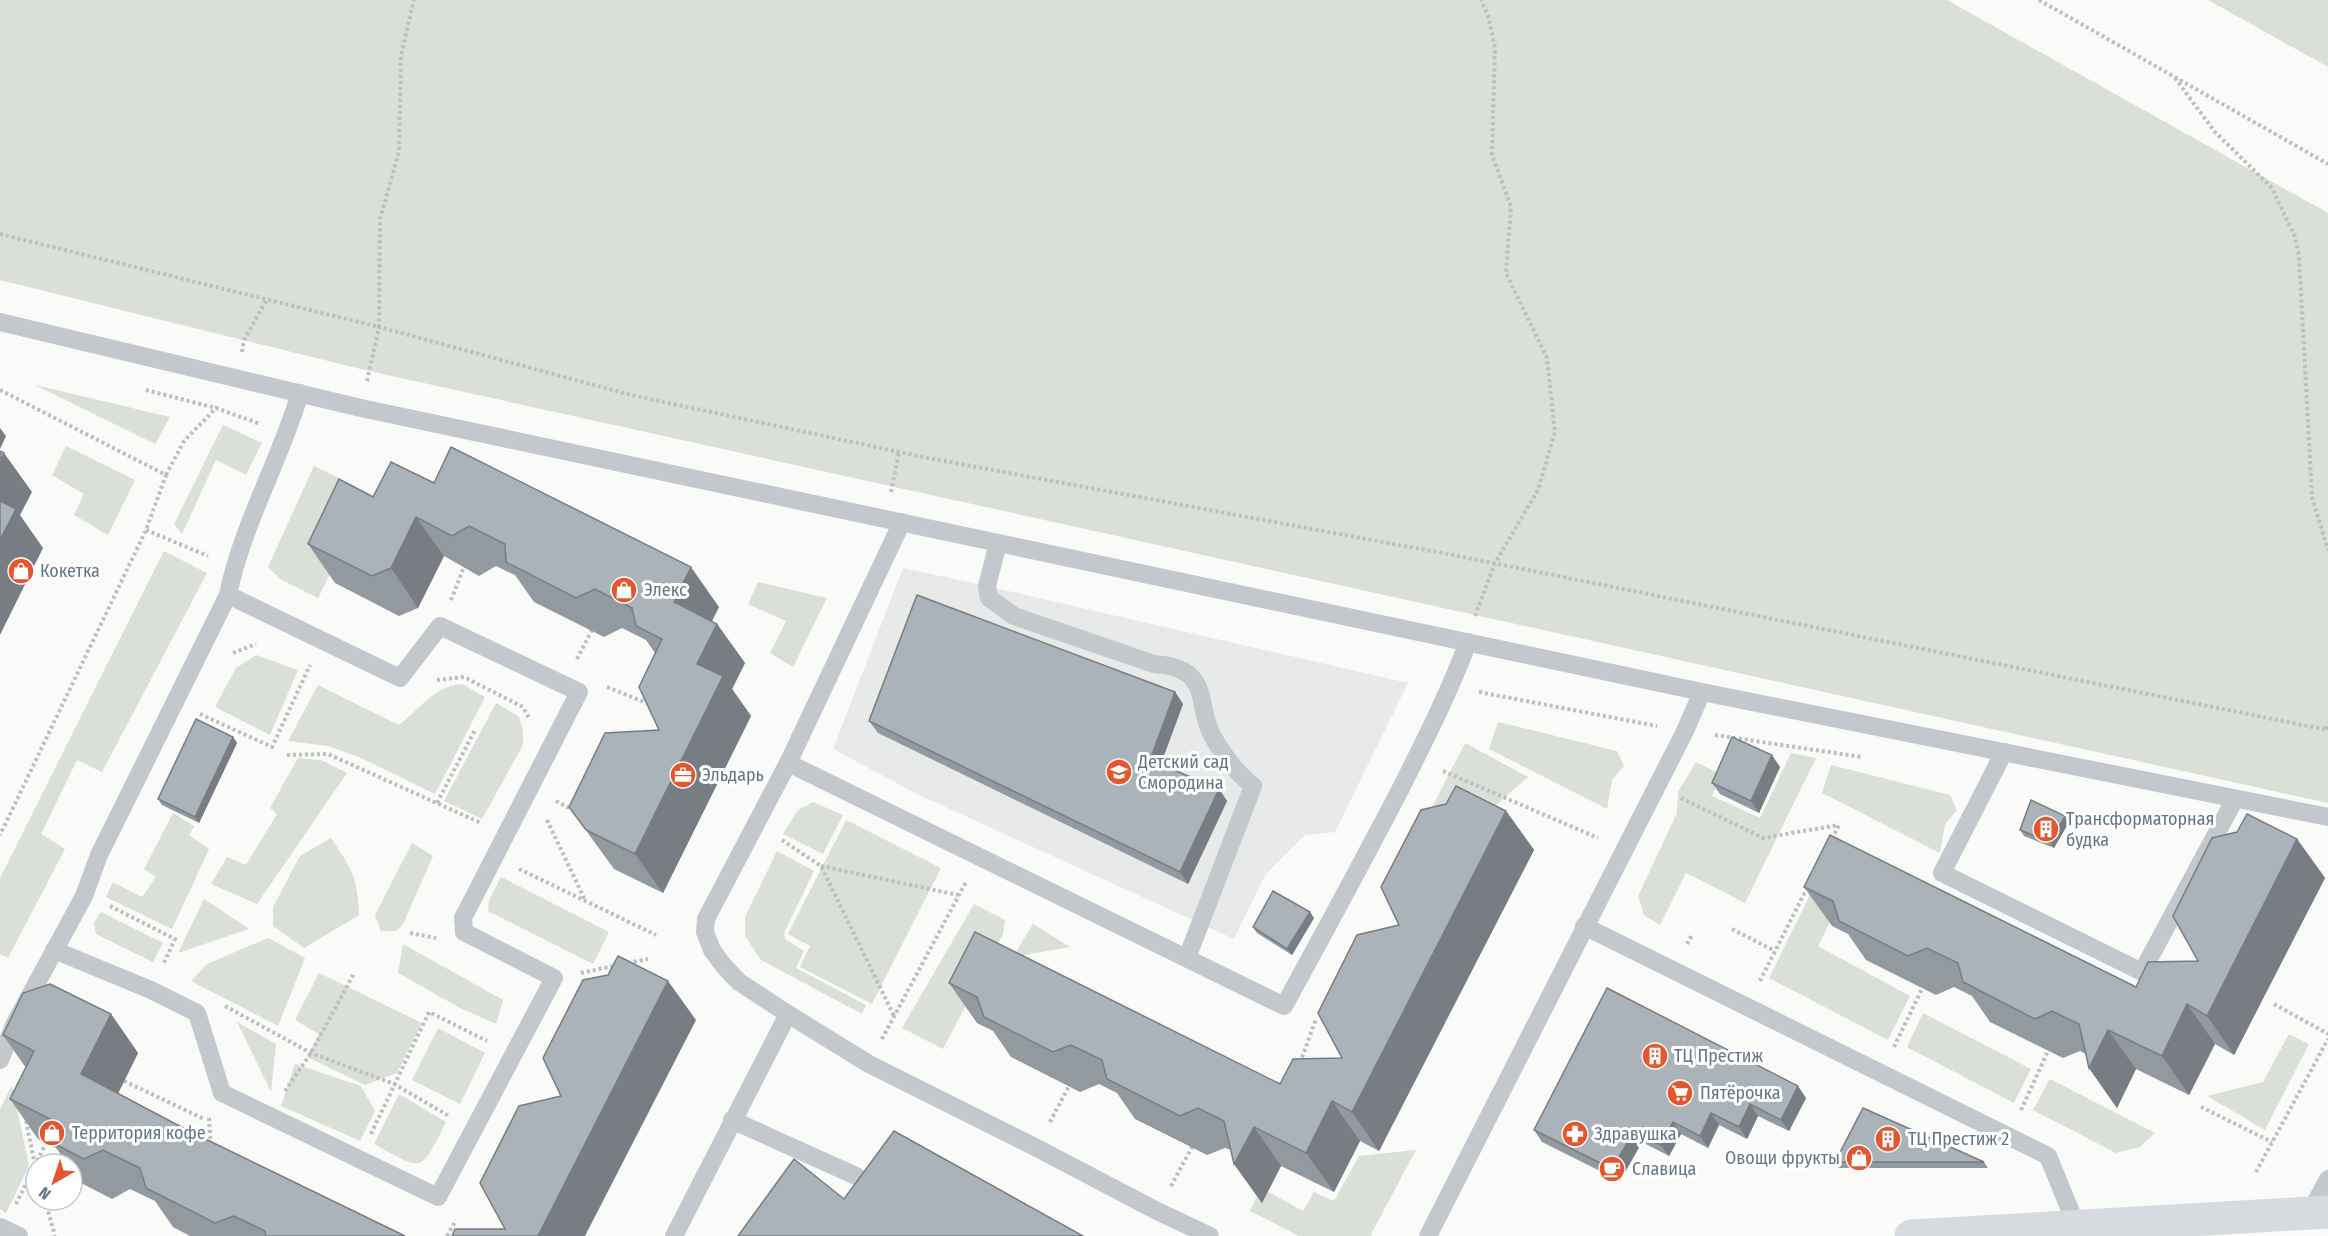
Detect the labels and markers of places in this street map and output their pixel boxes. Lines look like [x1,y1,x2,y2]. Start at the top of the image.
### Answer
shop icon: Кокетка [6,556,36,586]
place label: Кокетка [40,560,100,582]
shop icon: Элекс [609,575,639,605]
place label: Элекс [644,579,687,601]
place label: Детский сад Смородина [1137,751,1228,794]
school or university icon: Детский сад Смородина [1104,757,1134,787]
office icon: Эльдарь [668,760,698,790]
place label: Эльдарь [702,764,764,786]
place label: Трансформаторная будка [2066,808,2214,851]
building icon: Трансформаторная будка [2031,814,2061,844]
building icon: ТЦ Престиж [1640,1041,1670,1071]
place label: ТЦ Престиж [1674,1045,1763,1067]
supermarket icon: Пятёрочка [1665,1078,1695,1108]
place label: Пятёрочка [1700,1082,1781,1104]
shop icon: Территория кофе [37,1118,67,1148]
pharmacy icon: Здравушка [1560,1119,1590,1149]
place label: Территория кофе [72,1122,206,1144]
place label: Здравушка [1594,1123,1677,1145]
building icon: ТЦ Престиж 2 [1873,1124,1903,1154]
place label: ТЦ Престиж 2 [1908,1128,2009,1150]
shop icon: Овощи фрукты [1844,1143,1874,1173]
place label: Овощи фрукты [1725,1147,1840,1169]
cafe icon: Славица [1597,1154,1627,1184]
place label: Славица [1632,1158,1696,1180]

